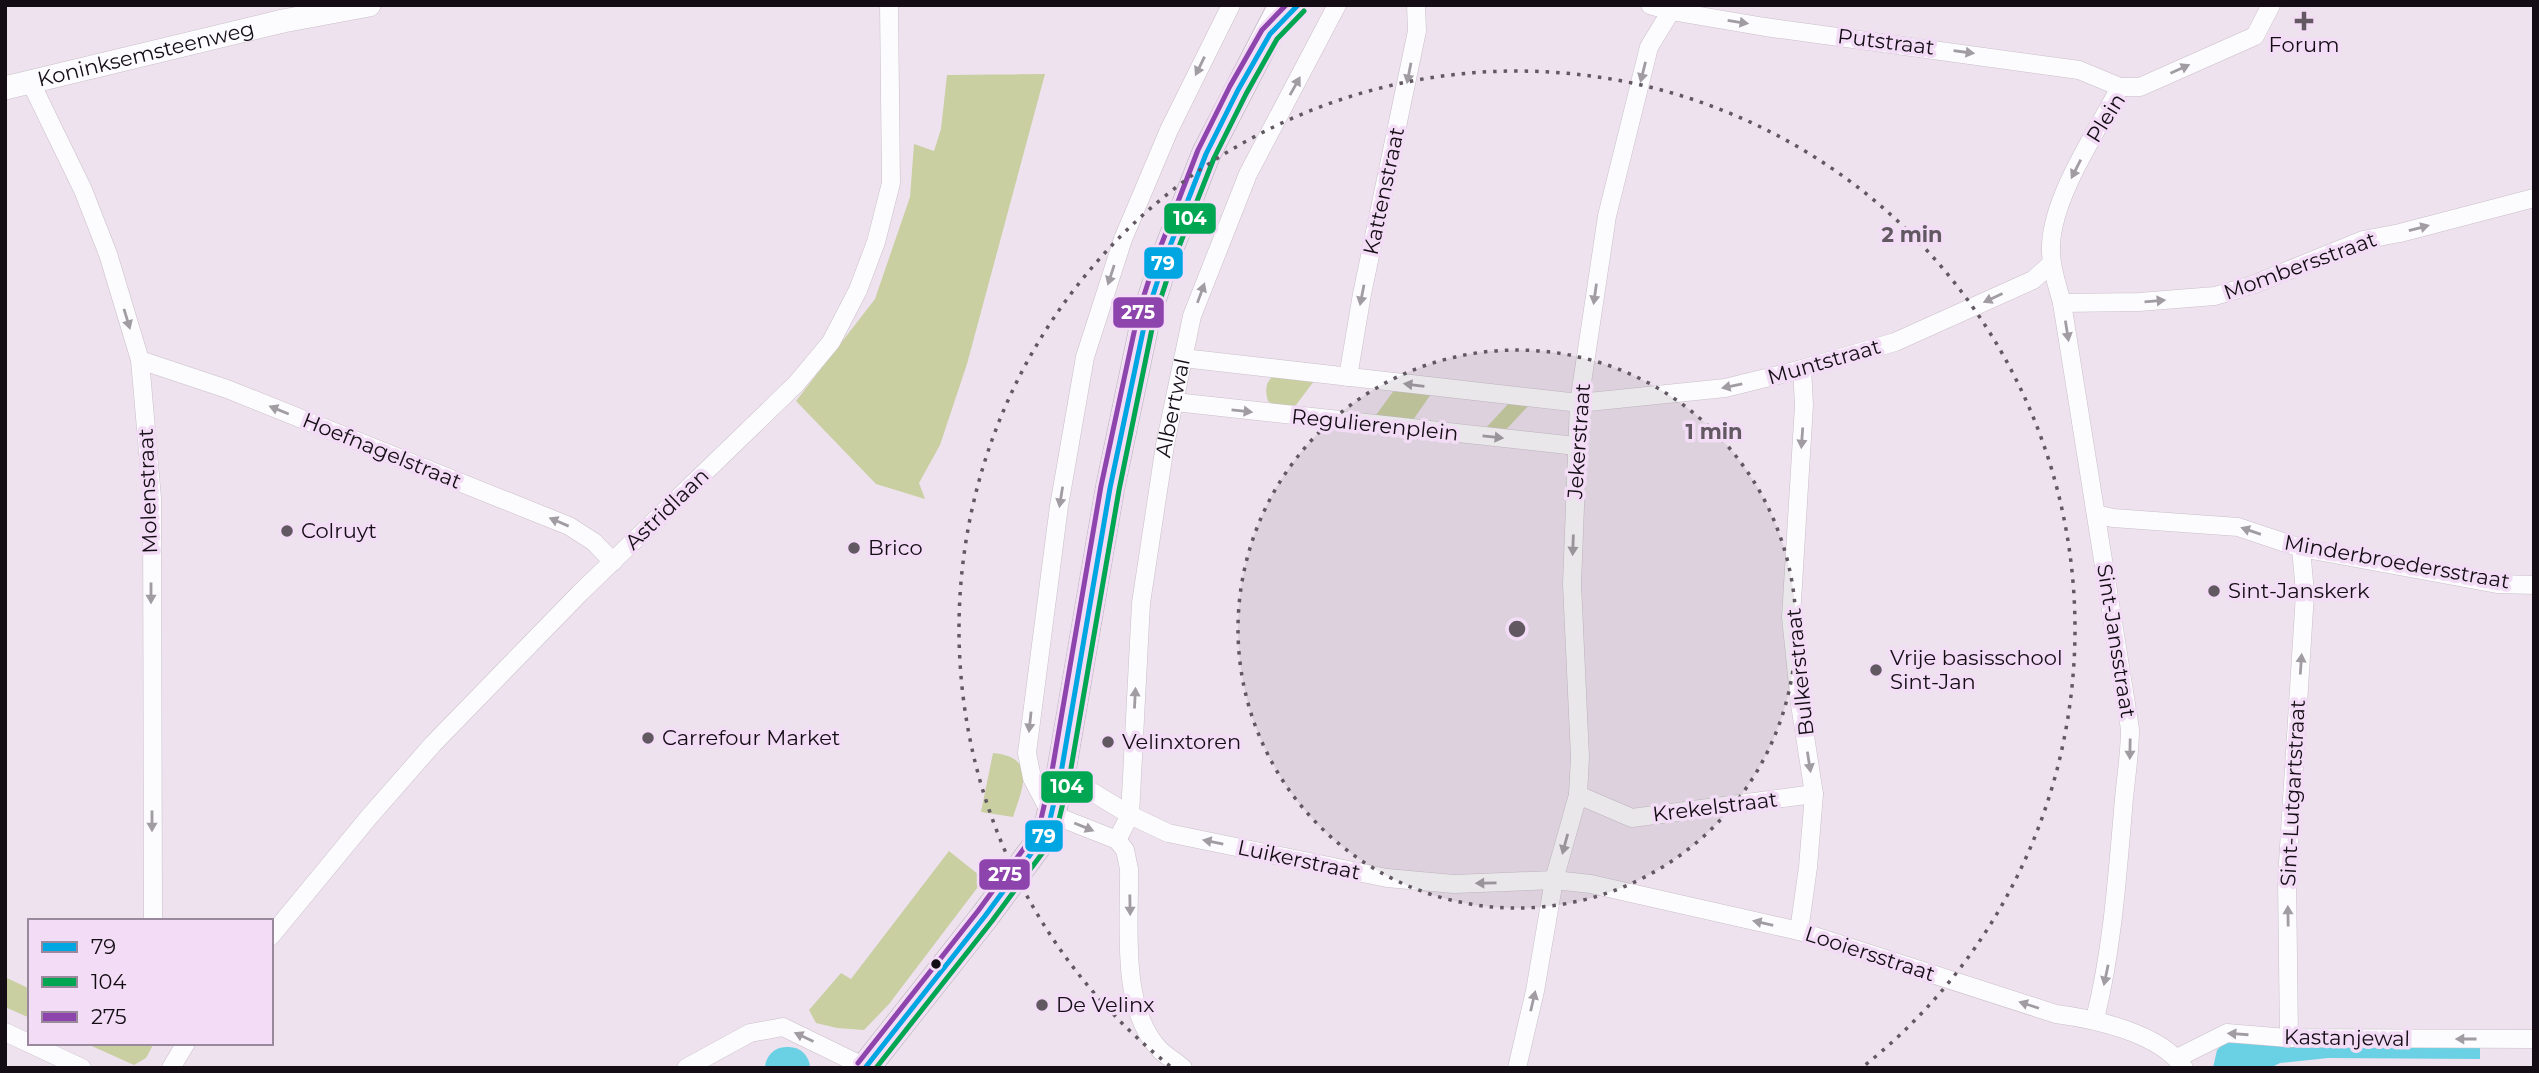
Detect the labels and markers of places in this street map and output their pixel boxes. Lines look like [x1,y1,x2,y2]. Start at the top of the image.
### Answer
marker: Forum [2296,13,2312,29]
place label: Forum [2269,32,2339,57]
place label: Colruyt [301,518,377,543]
marker: Colruyt [279,523,295,539]
place label: Brico [868,535,923,560]
marker: Brico [846,540,862,556]
place label: Sint-Janskerk [2228,578,2370,603]
marker: Sint-Janskerk [2206,583,2222,599]
centre of rings [1505,617,1529,641]
place label: Vrije basisschool Sint-Jan [1890,645,2063,694]
marker: Vrije basisschool Sint-Jan [1868,662,1884,678]
place label: Carrefour Market [662,725,840,750]
place label: Velinxtoren [1122,729,1241,754]
marker: Carrefour Market [640,730,656,746]
marker: Velinxtoren [1100,734,1116,750]
unlabelled marker [929,957,943,971]
place label: De Velinx [1056,992,1154,1017]
marker: De Velinx [1034,997,1050,1013]

